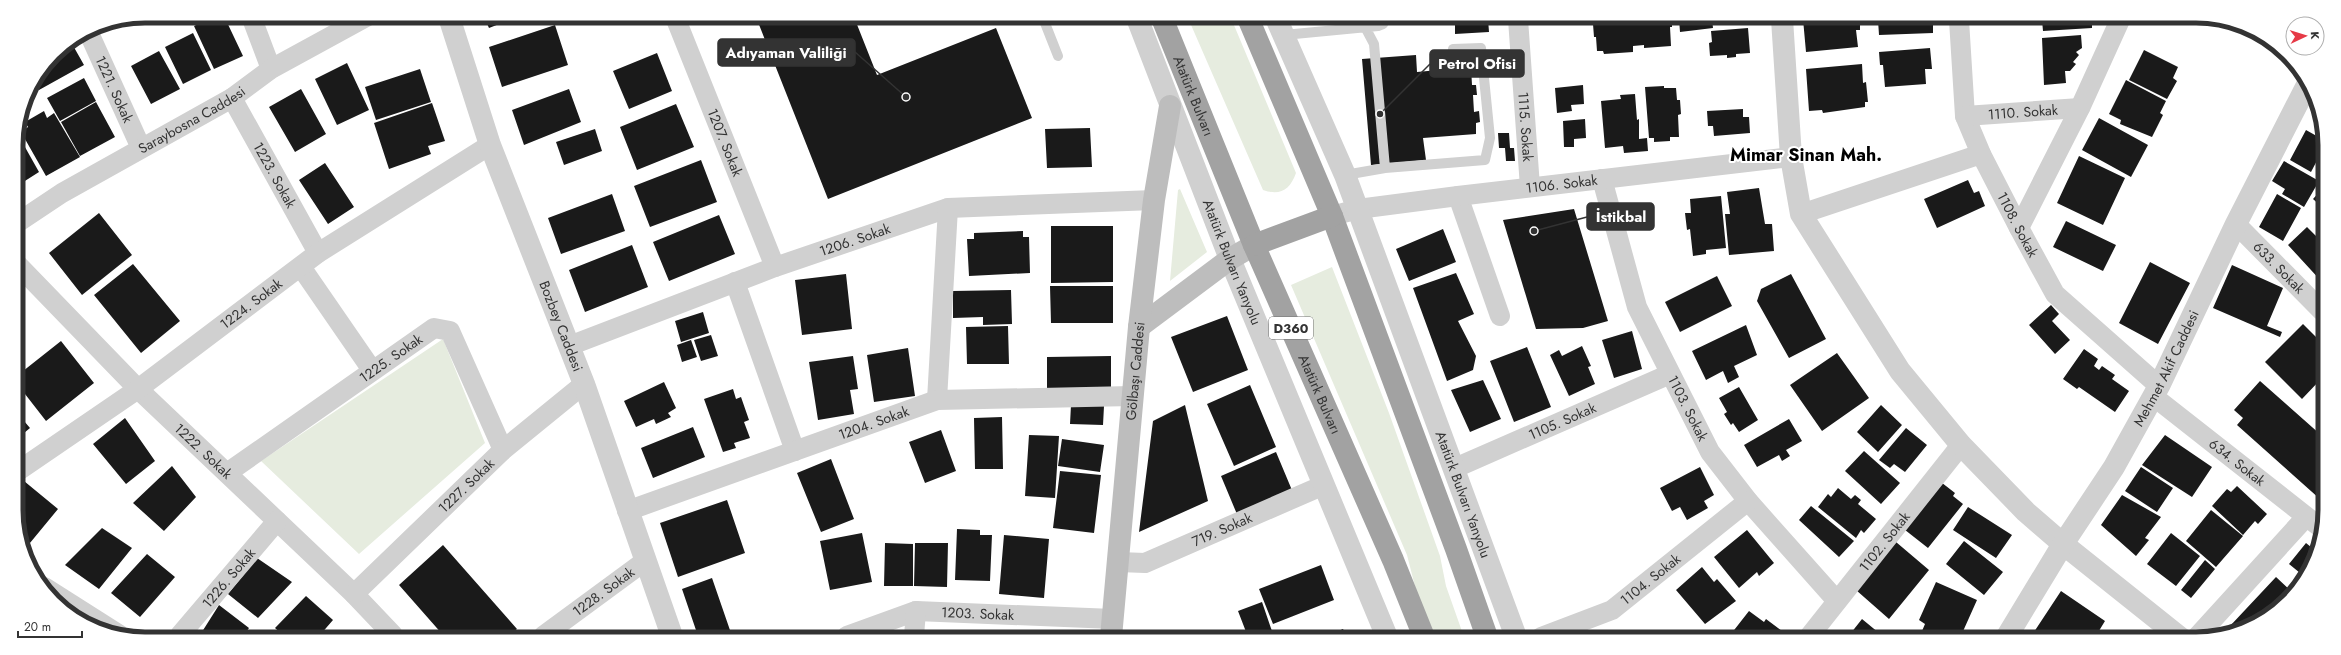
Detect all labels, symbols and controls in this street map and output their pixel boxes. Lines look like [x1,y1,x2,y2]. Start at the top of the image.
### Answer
north arrow [2285,16,2325,56]
text: K [2307,31,2323,40]
callout: Adıyaman Valiliği [718,39,855,66]
text: Adıyaman Valiliği [724,42,847,64]
callout: Petrol Ofisi [1430,50,1524,77]
street label: 1221. Sokak [91,53,139,127]
street label: Atatürk Bulvarı [1168,53,1219,139]
text: Petrol Ofisi [1438,53,1516,75]
street label: Saraybosna Caddesi [135,81,250,158]
street label: 1115. Sokak [1513,91,1538,163]
street label: 1110. Sokak [1987,100,2059,124]
street label: 1207. Sokak [703,105,748,180]
street label: 1223. Sokak [248,138,301,212]
district label: Mimar Sinan Mah. [1730,142,1882,168]
street label: 1106. Sokak [1525,170,1599,198]
street label: 1108. Sokak [1992,189,2044,262]
street label: Atatürk Bulvarı Yanyolu [1198,196,1266,328]
callout: İstikbal [1587,203,1654,230]
text: İstikbal [1596,206,1646,228]
street label: 1206. Sokak [817,218,894,261]
street label: 633. Sokak [2249,237,2310,298]
street label: 1224. Sokak [216,273,287,334]
street label: Bozbey Caddesi [534,278,588,374]
street label: Mehmet Akif Caddesi [2128,307,2204,430]
road number: D360 [1269,317,1313,339]
street label: Gölbaşı Caddesi [1121,321,1150,421]
street label: 1225. Sokak [355,329,427,387]
street label: Atatürk Bulvarı [1294,351,1346,437]
street label: 1103. Sokak [1663,372,1713,445]
street label: 1105. Sokak [1525,397,1600,445]
street label: 1204. Sokak [836,401,913,445]
street label: 1222. Sokak [170,419,237,484]
street label: Atatürk Bulvarı Yanyolu [1431,428,1496,561]
street label: 634. Sokak [2205,434,2270,491]
street label: 1227. Sokak [434,453,499,517]
street label: 719. Sokak [1189,507,1256,551]
street label: 1102. Sokak [1854,507,1915,576]
street label: 1226. Sokak [197,543,260,612]
street label: 1104. Sokak [1616,548,1685,610]
street label: 1228. Sokak [568,562,639,621]
street label: 1203. Sokak [941,602,1015,625]
scale bar [18,613,82,639]
text: 20 m [24,618,51,636]

